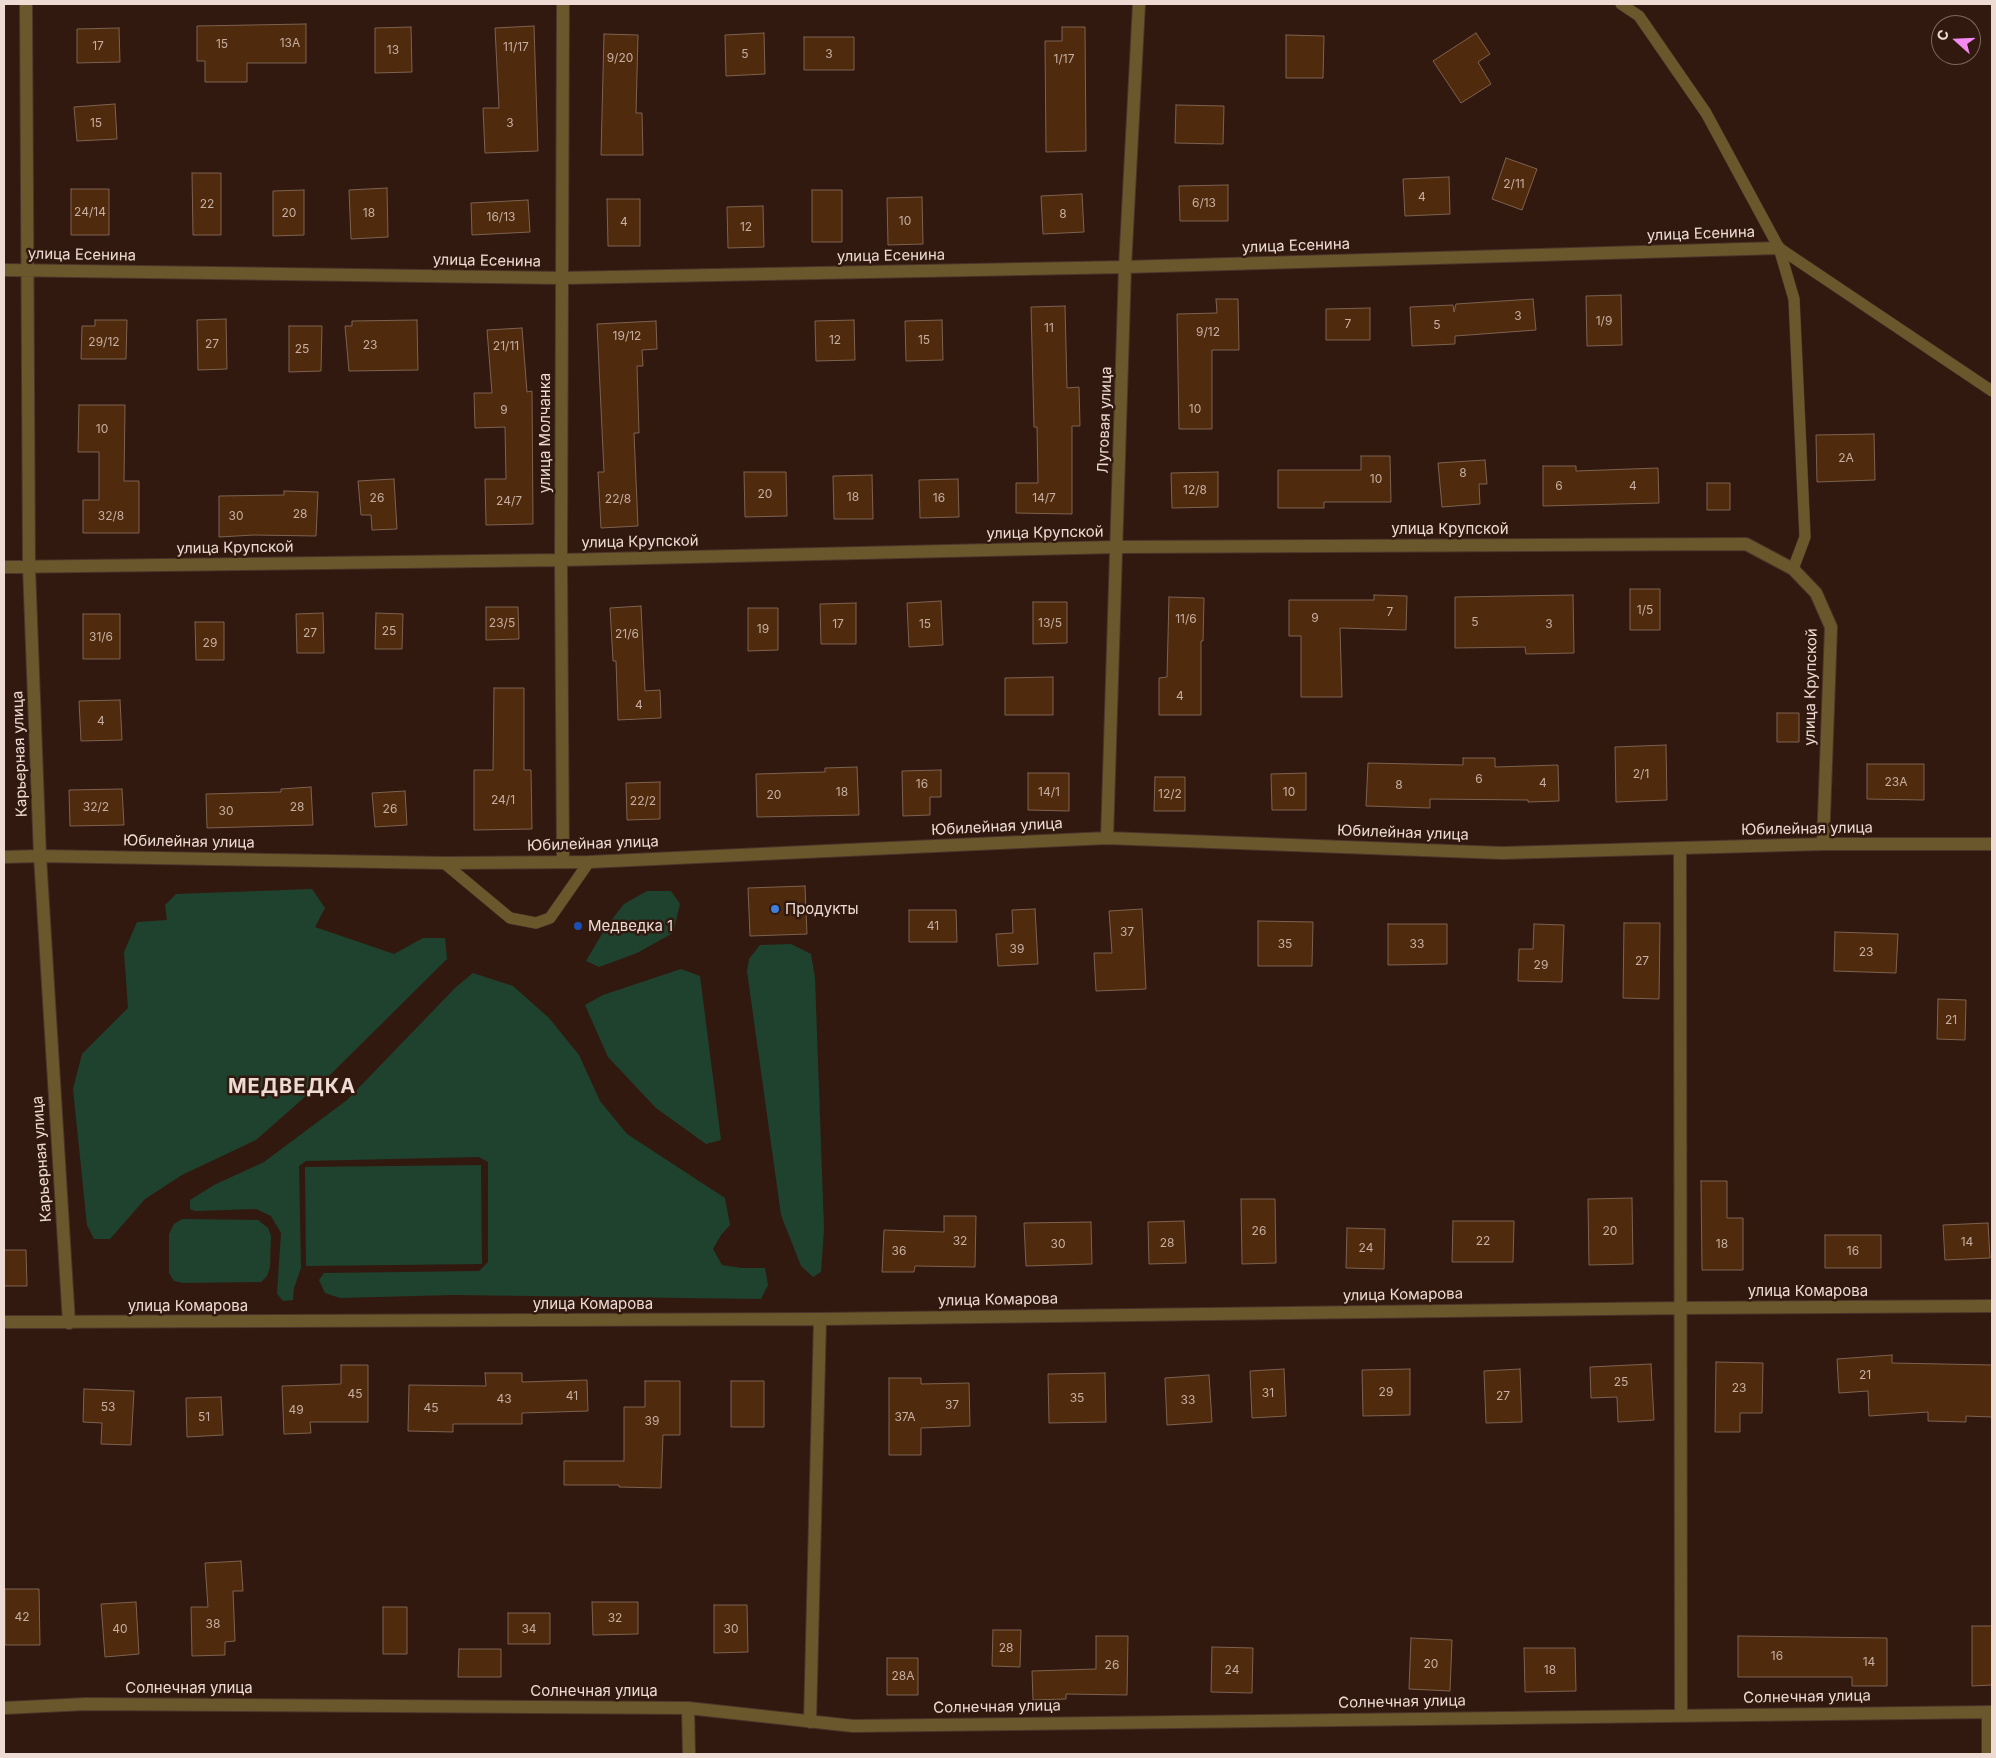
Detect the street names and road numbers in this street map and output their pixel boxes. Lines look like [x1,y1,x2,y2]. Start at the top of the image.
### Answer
street label: улица Есенина [1647,223,1755,245]
street label: улица Есенина [1242,235,1350,257]
street label: улица Есенина [28,245,136,265]
street label: улица Есенина [837,246,945,266]
street label: улица Есенина [433,251,541,271]
street label: Луговая улица [1094,366,1116,474]
street label: улица Молчанка [536,373,554,493]
street label: улица Крупской [1391,520,1509,538]
street label: улица Крупской [986,523,1104,543]
street label: улица Крупской [581,532,699,552]
street label: улица Крупской [176,538,294,558]
street label: улица Крупской [1801,628,1821,746]
street label: Карьерная улица [9,691,31,817]
street label: Юбилейная улица [931,815,1063,839]
street label: Юбилейная улица [1741,819,1873,839]
street label: Юбилейная улица [1337,822,1469,844]
street label: Юбилейная улица [123,832,255,852]
street label: Юбилейная улица [527,833,659,855]
street label: Карьерная улица [29,1095,55,1223]
street label: улица Комарова [1748,1282,1868,1300]
street label: улица Комарова [1343,1285,1463,1305]
street label: улица Комарова [938,1290,1058,1310]
street label: улица Комарова [533,1295,653,1313]
street label: улица Комарова [128,1297,248,1315]
street label: Солнечная улица [125,1679,253,1697]
street label: Солнечная улица [530,1682,658,1700]
street label: Солнечная улица [1743,1687,1871,1707]
street label: Солнечная улица [1338,1692,1466,1712]
street label: Солнечная улица [933,1697,1061,1717]

